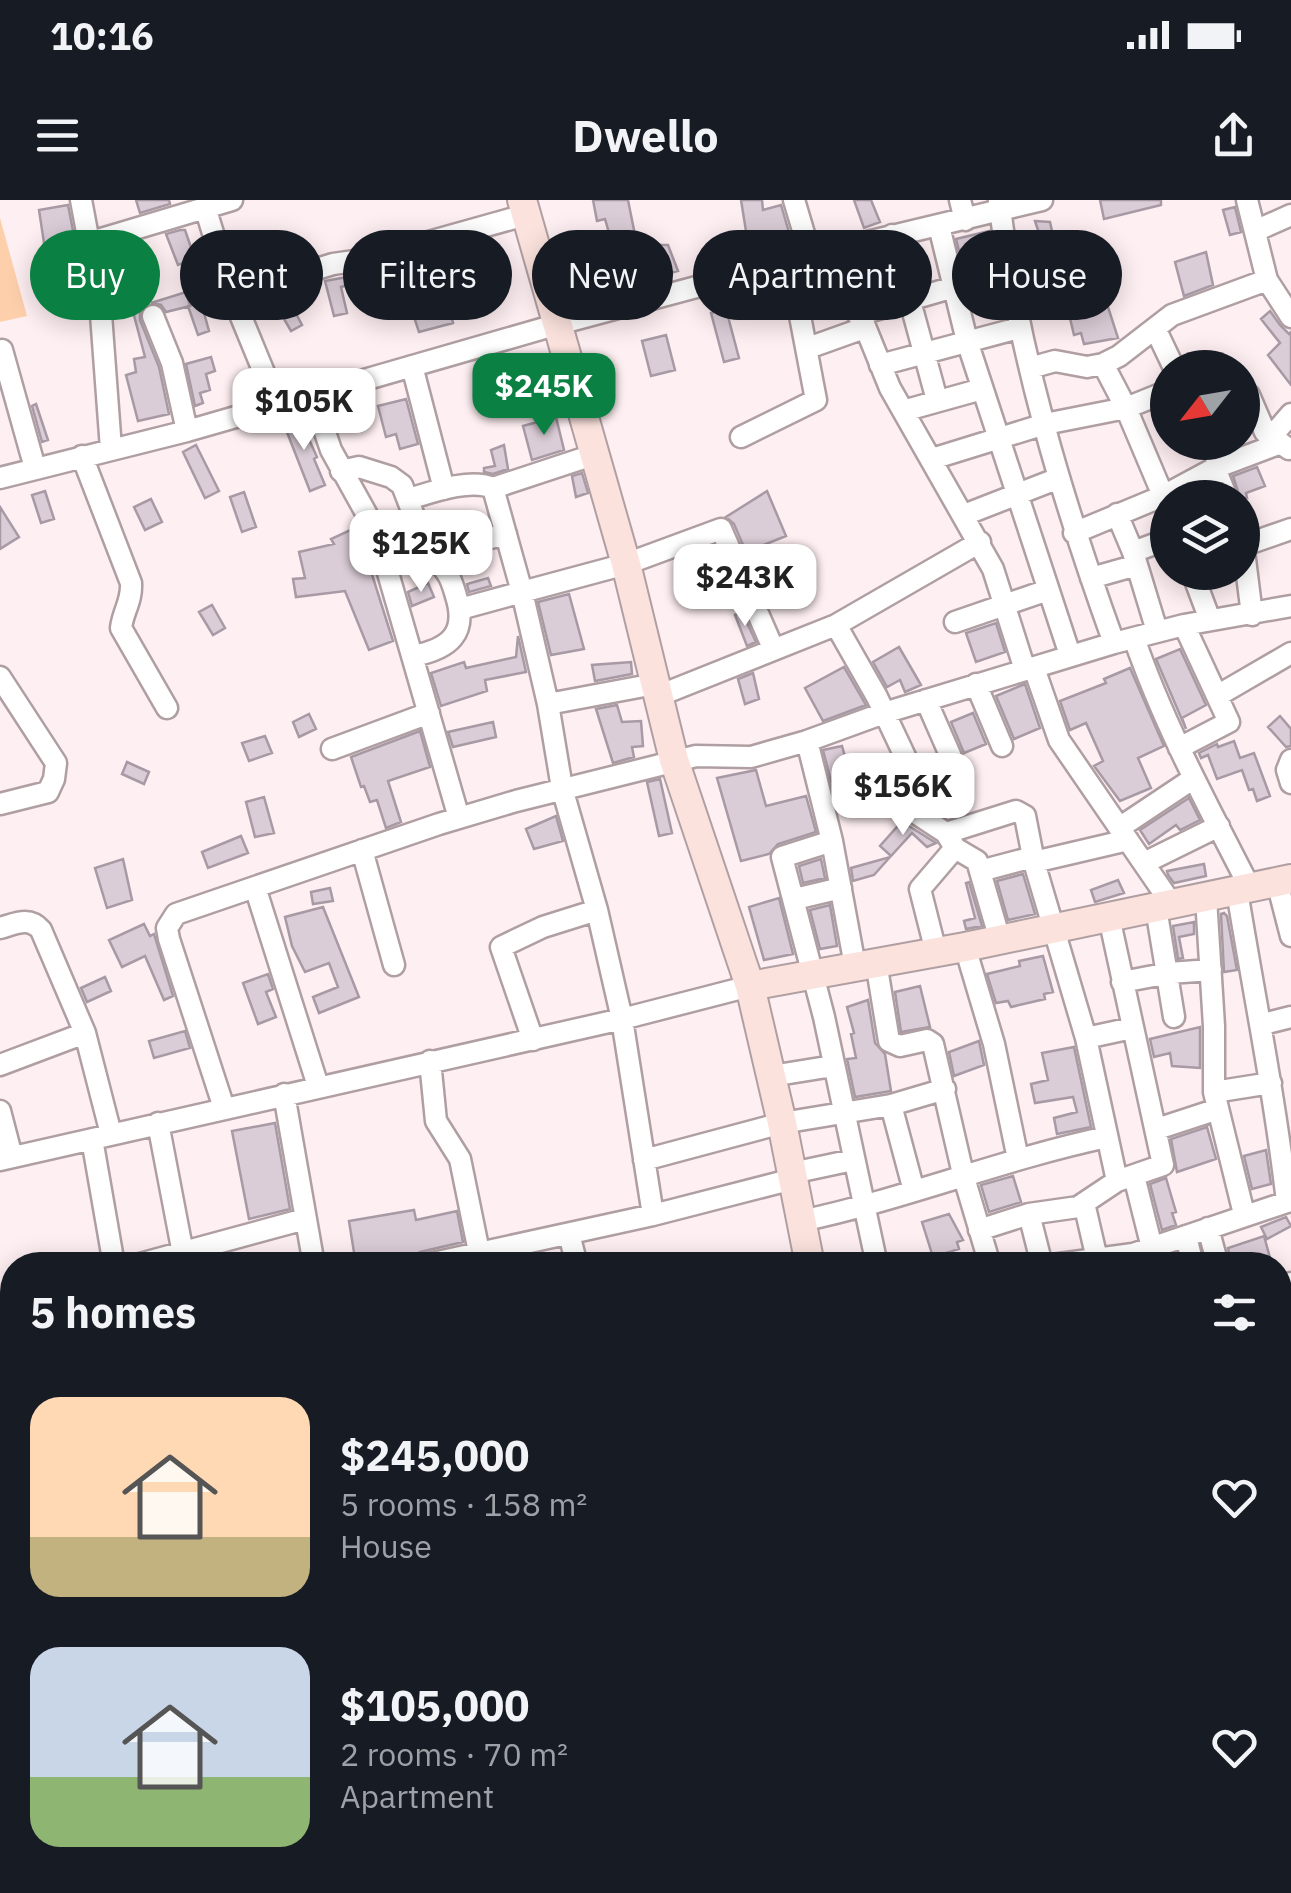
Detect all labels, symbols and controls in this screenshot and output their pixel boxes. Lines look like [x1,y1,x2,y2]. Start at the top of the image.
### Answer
text: 10:16 [50,11,154,60]
text: Dwello [572,106,719,164]
icon: menu [30,108,85,163]
icon: share [1206,108,1261,163]
chip: Buy [30,230,160,320]
chip: Rent [180,230,323,320]
chip: Filters [343,230,512,320]
chip: New [532,230,673,320]
chip: Apartment [693,230,932,320]
chip: House [952,230,1122,320]
north arrow [1150,350,1260,460]
map controls [1150,350,1260,590]
pin: $245K [474,353,614,438]
text: $245K [494,364,594,406]
pin: $105K [234,368,374,453]
text: $105K [254,379,354,421]
button: layers [1150,480,1260,590]
pin: $125K [351,510,491,595]
text: $125K [371,521,471,563]
pin: $243K [675,544,815,629]
text: $243K [695,555,795,597]
pin: $156K [833,753,973,838]
text: $156K [853,764,953,806]
text: 5 homes [30,1285,196,1340]
icon: filters [1207,1285,1262,1340]
text: $245,000 [340,1428,529,1483]
icon: home [110,1437,230,1557]
icon: heart [1207,1470,1262,1525]
text: 5 rooms · 158 m² [340,1483,587,1525]
text: House [340,1525,432,1567]
text: $105,000 [340,1678,529,1733]
icon: home [110,1687,230,1807]
icon: heart [1207,1720,1262,1775]
text: 2 rooms · 70 m² [340,1733,568,1775]
text: Apartment [340,1775,494,1817]

